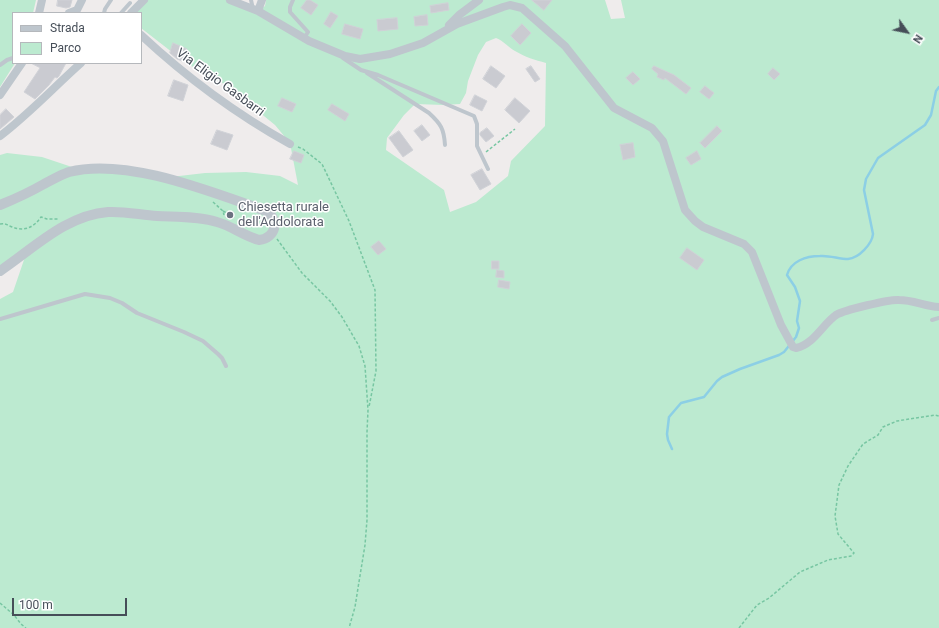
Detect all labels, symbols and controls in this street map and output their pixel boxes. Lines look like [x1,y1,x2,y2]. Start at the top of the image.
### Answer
legend [12,12,142,64]
north arrow [887,12,927,52]
text: Strada [50,21,85,35]
text: N [910,32,925,46]
text: Parco [50,41,81,55]
street label: Via Eligio Gasbarri [173,46,267,120]
place label: Chiesetta rurale dell'Addolorata [238,200,329,231]
marker: Chiesetta rurale dell'Addolorata [225,210,235,220]
scale bar [14,590,129,616]
text: 100 m [19,598,53,612]

